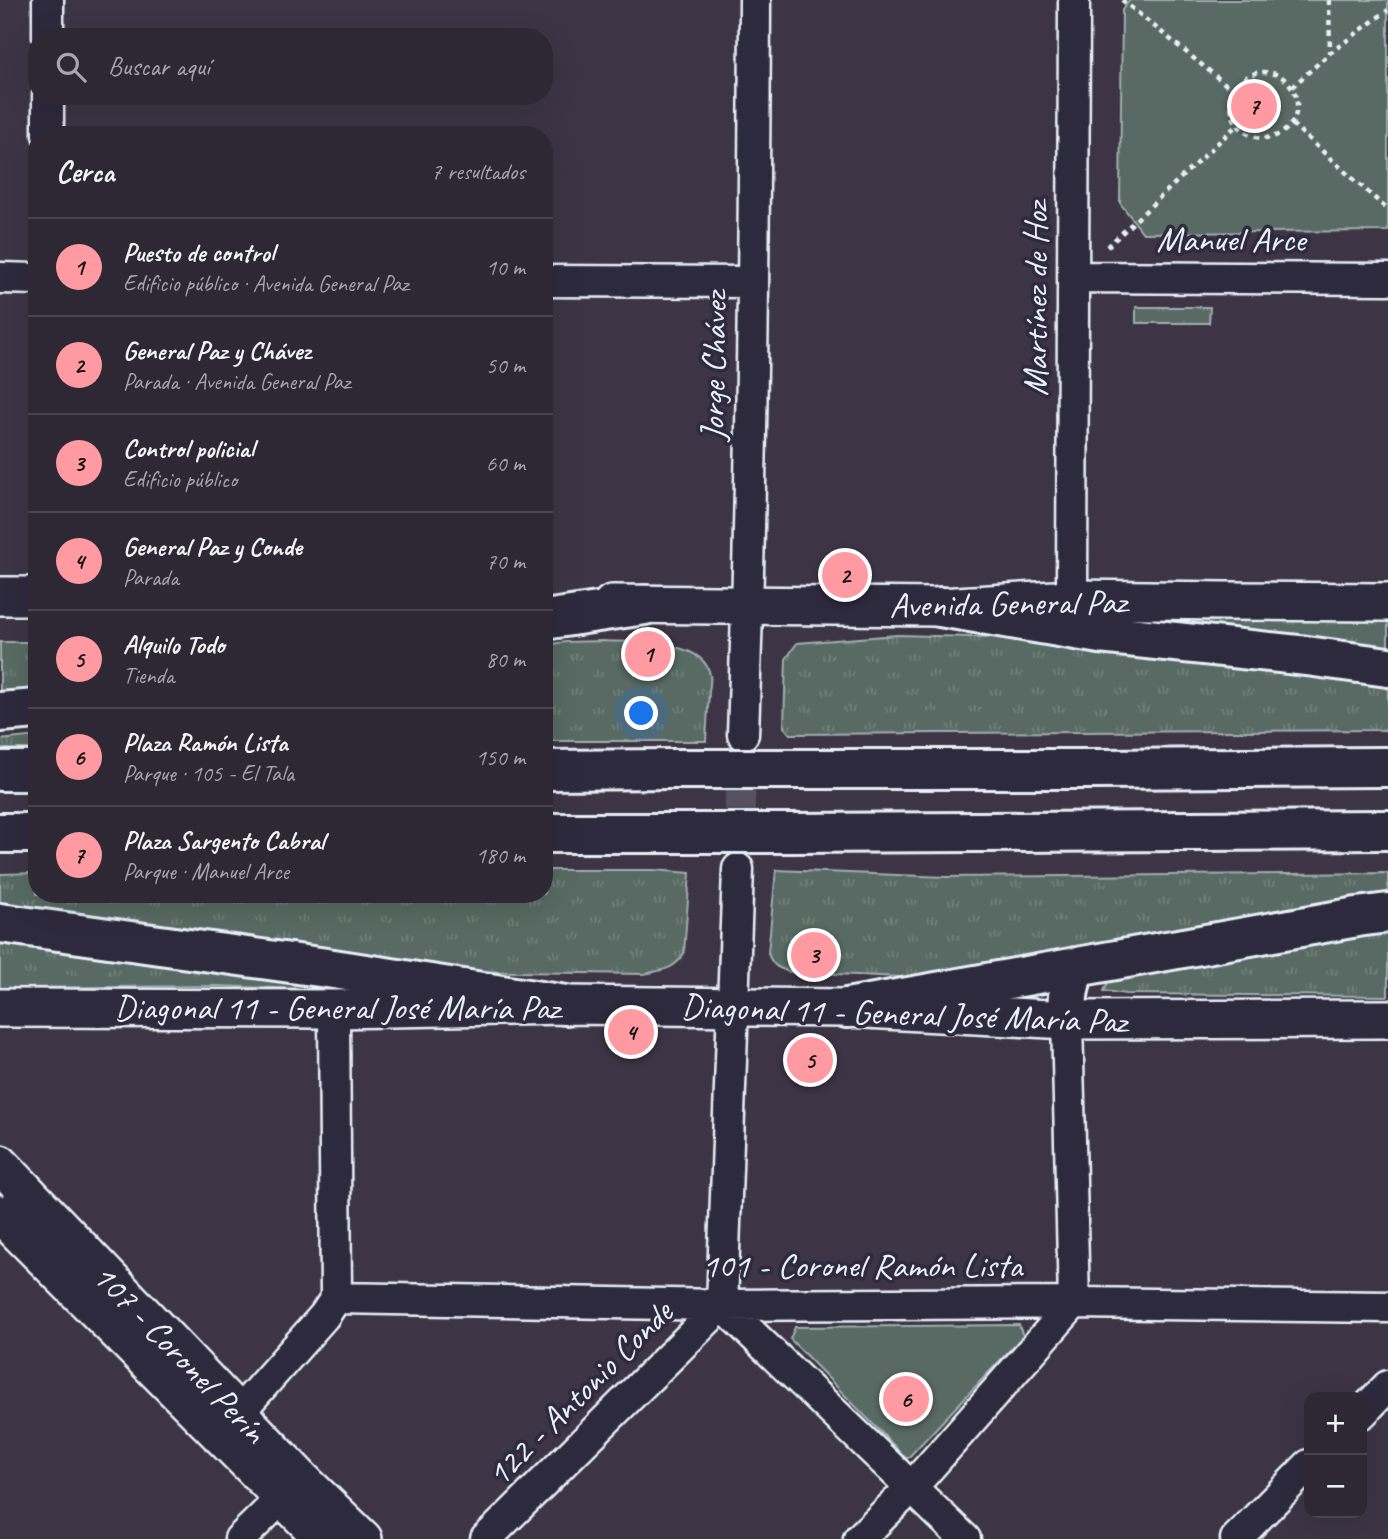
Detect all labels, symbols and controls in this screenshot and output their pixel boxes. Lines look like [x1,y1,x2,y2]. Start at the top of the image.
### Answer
search box [28,28,553,105]
icon: search [52,48,90,86]
text: Buscar aquí [108,50,210,83]
pin: 7 [1231,80,1277,132]
text: Cerca [56,153,114,191]
text: 7 resultados [431,157,525,186]
street label: Martínez de Hoz [1013,198,1058,396]
street label: Manuel Arce [1157,217,1308,262]
text: Puesto de control [123,236,274,269]
text: 1 [74,253,84,282]
text: 10 m [486,253,525,282]
text: Edificio público · Avenida General Paz [123,269,409,298]
street label: Jorge Chávez [690,288,737,443]
text: General Paz y Chávez [123,334,310,367]
text: 2 [74,351,84,380]
text: 50 m [486,351,525,380]
text: Parada · Avenida General Paz [123,367,350,396]
text: Control policial [123,432,254,465]
text: 3 [74,449,84,478]
text: 60 m [486,449,525,478]
text: Edificio público [123,465,237,494]
text: General Paz y Conde [123,530,302,563]
text: 4 [74,547,84,576]
text: 70 m [486,547,525,576]
pin: 2 [822,549,868,601]
text: Parada [123,563,179,592]
street label: Avenida General Paz [889,579,1131,628]
text: Alquilo Todo [123,628,225,661]
pin: 1 [625,628,671,680]
text: 5 [74,645,84,674]
text: 80 m [486,645,525,674]
text: Tienda [123,661,174,690]
your location [624,696,658,730]
text: Plaza Ramón Lista [123,726,288,759]
text: 6 [74,743,84,772]
text: 150 m [476,743,525,772]
text: Parque · 105 - El Tala [123,759,294,788]
text: Plaza Sargento Cabral [123,824,325,857]
text: 7 [74,841,84,870]
text: 180 m [476,841,525,870]
text: Parque · Manuel Arce [123,857,289,886]
pin: 3 [791,929,837,981]
street label: Diagonal 11 - General José María Paz [680,983,1131,1044]
street label: Diagonal 11 - General José María Paz [114,985,564,1030]
pin: 4 [608,1006,654,1058]
pin: 5 [787,1034,833,1086]
street label: 101 - Coronel Ramón Lista [702,1243,1024,1288]
street label: 107 - Coronel Perín [83,1254,278,1454]
street label: 122 - Antonio Conde [477,1289,684,1496]
pin: 6 [883,1373,929,1425]
map controls [1304,1392,1367,1518]
button: + [1304,1392,1367,1455]
button: − [1304,1455,1367,1518]

